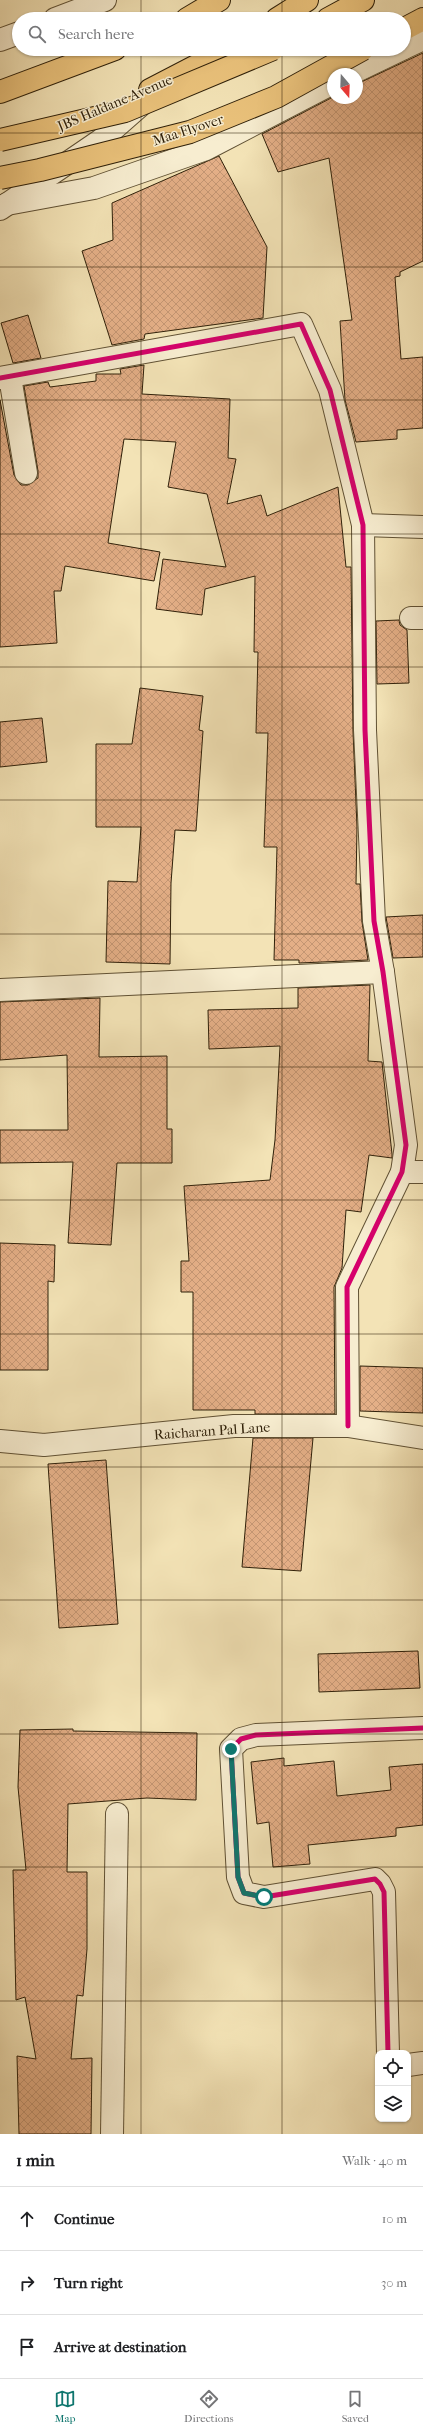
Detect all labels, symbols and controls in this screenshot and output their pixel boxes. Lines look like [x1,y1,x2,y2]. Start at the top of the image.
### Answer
search box [12,12,411,56]
icon: search [26,23,48,45]
text: Search here [58,25,134,43]
north arrow [327,68,363,104]
street label: JBS Haldane Avenue [54,71,175,135]
street label: Maa Flyover [150,111,226,149]
street label: Raicharan Pal Lane [153,1418,271,1444]
route end [222,1740,240,1758]
route start [255,1888,273,1906]
map controls [375,2050,411,2122]
button: locate [375,2050,411,2086]
button: layers [375,2086,411,2122]
text: 1 min [16,2150,55,2170]
text: Walk · 40 m [342,2153,407,2168]
icon: ahead [16,2208,38,2230]
text: Continue [54,2210,114,2228]
text: 10 m [382,2211,407,2226]
icon: right [16,2272,38,2294]
text: Turn right [54,2274,123,2292]
text: 30 m [381,2275,407,2290]
icon: arrive [16,2336,38,2358]
text: Arrive at destination [54,2338,186,2356]
tab: Map [54,2388,76,2425]
tab: Directions [184,2388,234,2425]
tab: Saved [342,2388,369,2425]

